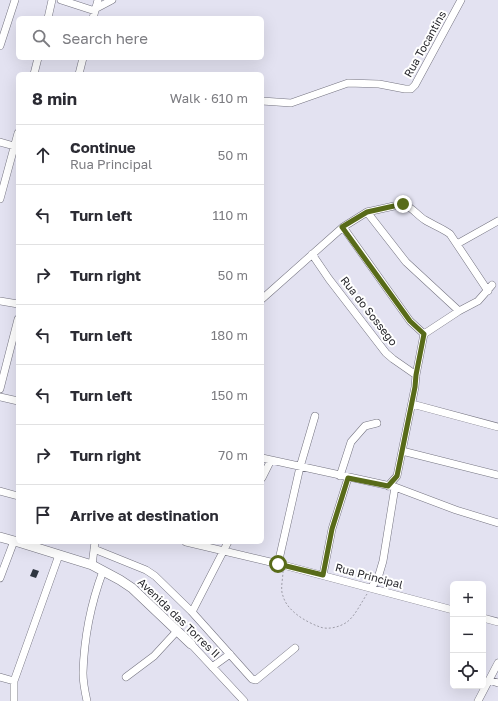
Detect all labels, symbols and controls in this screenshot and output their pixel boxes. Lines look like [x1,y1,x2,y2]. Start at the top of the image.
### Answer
street label: Rua Tocantins [401,8,448,79]
search box [16,16,264,60]
icon: search [30,27,52,49]
text: Search here [62,29,148,47]
text: 8 min [32,88,77,109]
text: Walk · 610 m [170,90,248,106]
text: Continue [70,138,136,156]
icon: ahead [32,144,54,166]
text: 50 m [218,147,248,163]
text: Rua Principal [70,156,152,172]
route end [394,195,412,213]
icon: left [32,204,54,226]
text: Turn left [70,206,132,224]
text: 110 m [213,207,248,223]
icon: right [32,264,54,286]
text: Turn right [70,266,141,284]
text: 50 m [218,267,248,283]
street label: Rua do Sossego [338,274,401,348]
icon: left [32,324,54,346]
text: Turn left [70,326,132,344]
text: 180 m [211,327,248,343]
icon: left [32,384,54,406]
text: Turn left [70,386,132,404]
text: 150 m [211,387,248,403]
icon: right [32,444,54,466]
text: Turn right [70,446,141,464]
text: 70 m [218,447,248,463]
icon: arrive [32,504,54,526]
text: Arrive at destination [70,506,219,524]
route start [269,555,287,573]
street label: Rua Principal [334,560,405,591]
street label: Avenida das Torres II [136,575,223,660]
map controls [450,581,486,689]
button: + [450,581,486,617]
button: − [450,617,486,653]
button: locate [450,653,486,689]

